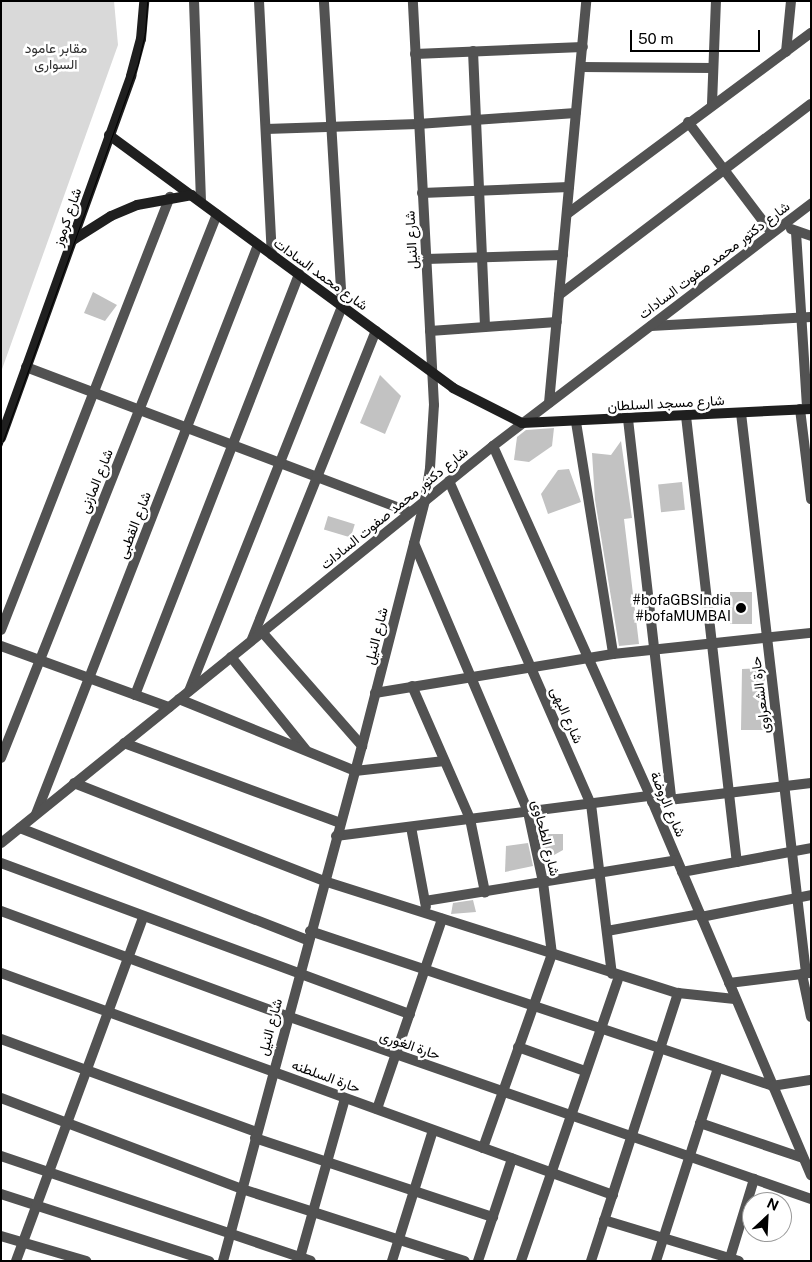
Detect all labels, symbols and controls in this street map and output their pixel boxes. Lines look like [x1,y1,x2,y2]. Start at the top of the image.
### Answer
scale bar [632,20,762,52]
text: 50 m [638,30,673,47]
park label: مقابر عامود السوارى [25,40,87,72]
street label: شارع كرموز [49,186,85,248]
street label: شارع دكتور محمد صفوت السادات [635,198,793,322]
street label: شارع النيل [401,210,421,270]
street label: شارع محمد السادات [271,234,371,314]
street label: شارع مسجد السلطان [607,392,725,414]
street label: شارع دكتور محمد صفوت السادات [317,443,471,573]
street label: شارع المازنى [76,447,116,515]
street label: شارع القطبى [114,489,154,561]
place label: #bofaGBSIndia #bofaMUMBAI [633,592,731,624]
marker: #bofaGBSIndia #bofaMUMBAI [735,602,747,614]
street label: شارع النيل [361,606,391,666]
street label: حارة الشعراوى [747,655,773,735]
street label: شارع البهى [547,684,587,746]
street label: شارع الروضة [647,769,689,839]
street label: شارع الطحاوى [528,798,564,878]
street label: شارع النيل [254,997,286,1057]
street label: حارة الغورى [378,1027,442,1063]
street label: حارة السلطنه [289,1056,363,1096]
north arrow [742,1192,792,1242]
text: N [765,1195,781,1214]

